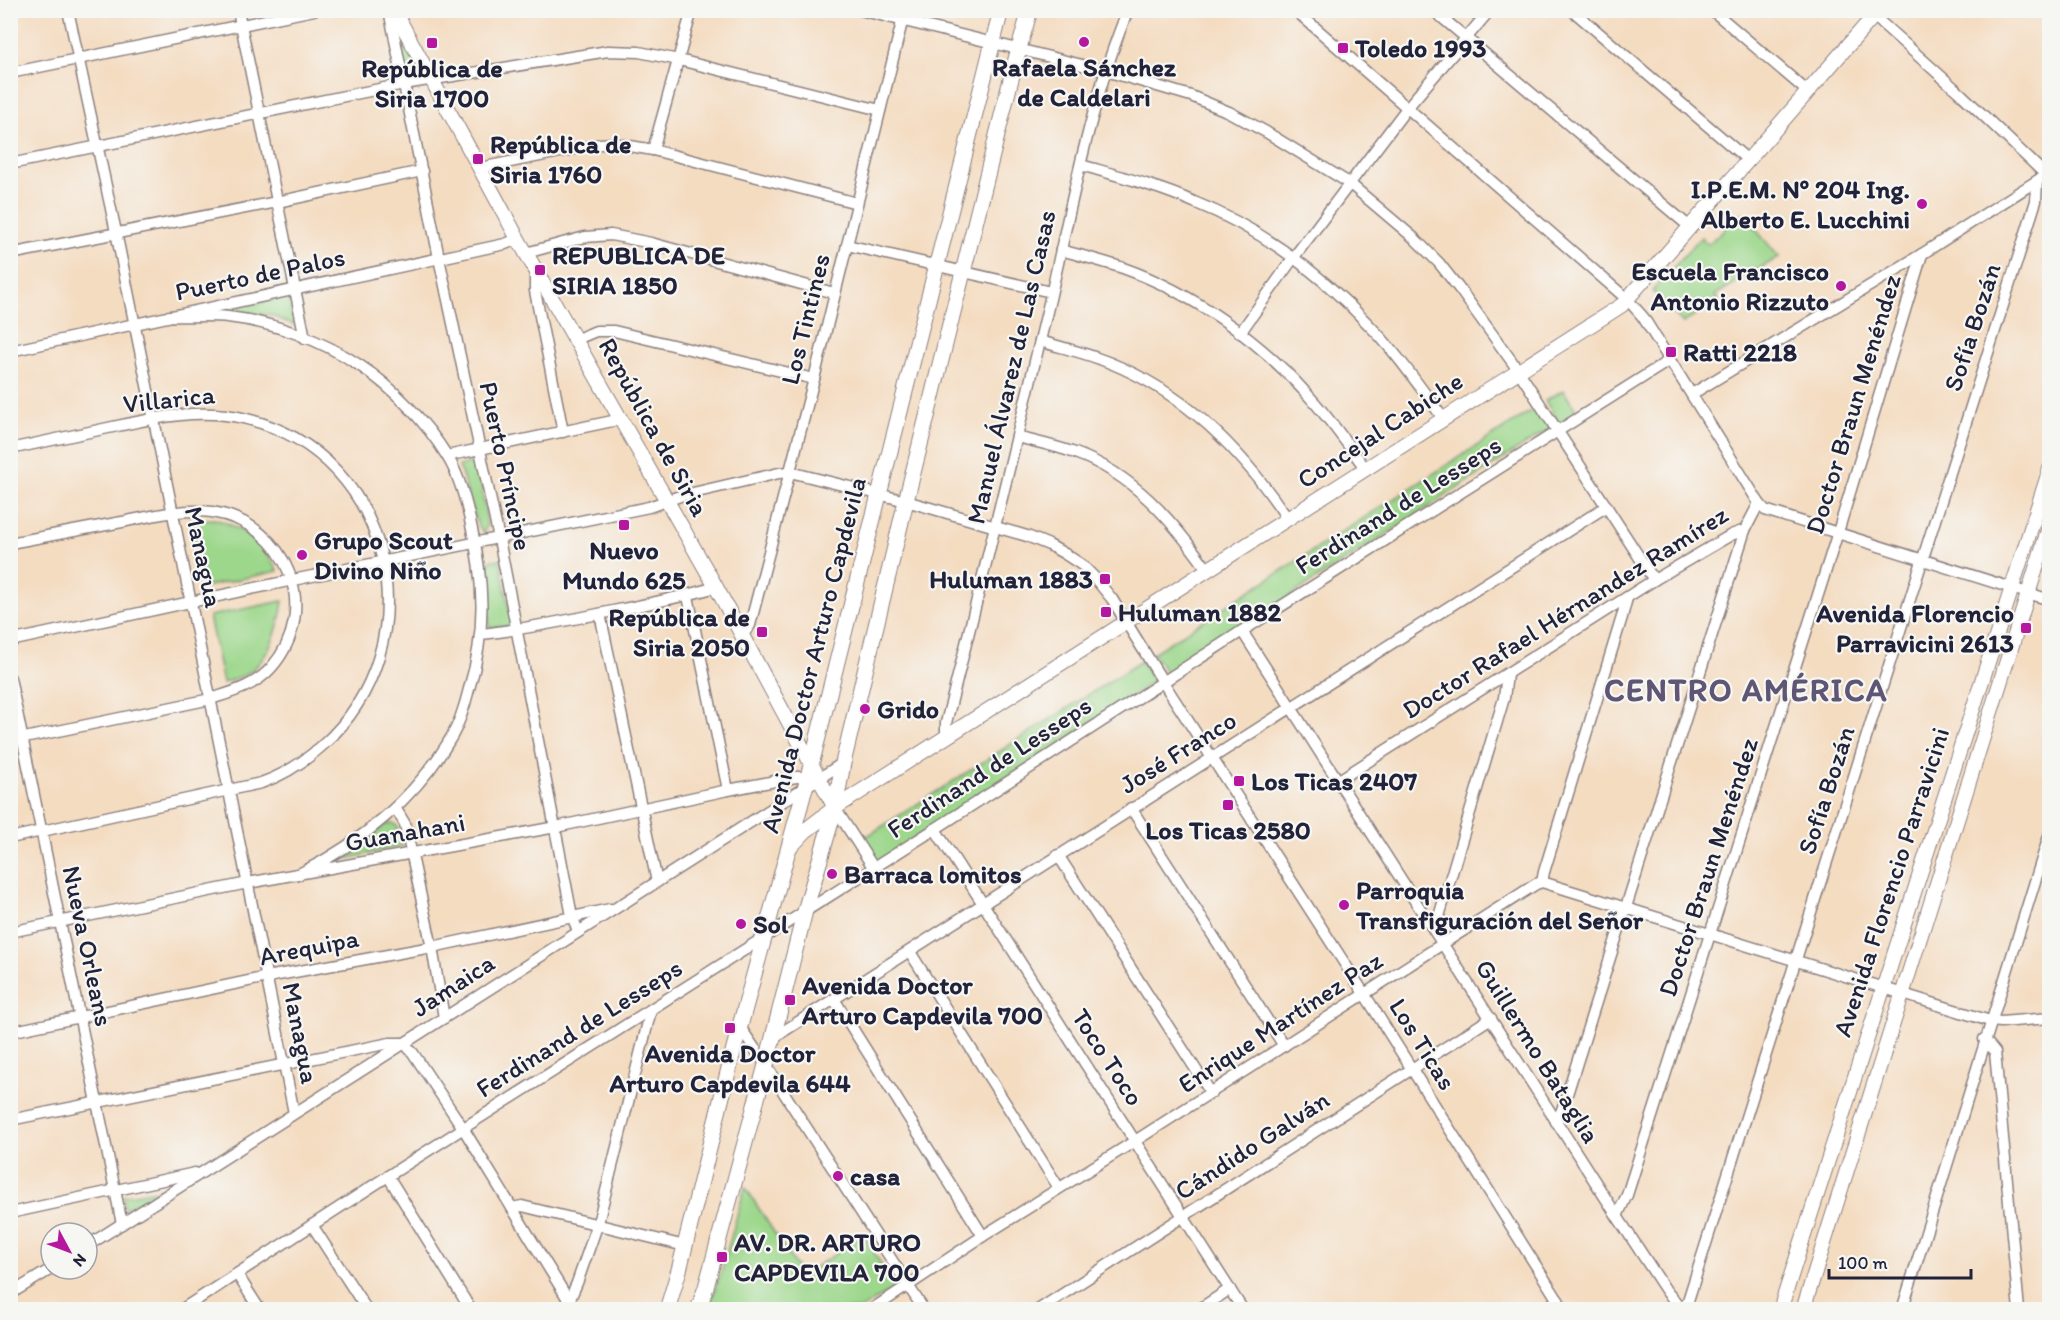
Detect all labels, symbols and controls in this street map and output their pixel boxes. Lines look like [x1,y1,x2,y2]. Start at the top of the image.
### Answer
place label: Toledo 1993 [1354,32,1486,64]
marker: Rafaela Sánchez de Caldelari [1077,35,1091,49]
marker: República de Siria 1700 [425,36,439,50]
marker: Toledo 1993 [1336,41,1350,55]
place label: Rafaela Sánchez de Caldelari [992,51,1177,113]
place label: República de Siria 1700 [361,52,503,114]
place label: República de Siria 1760 [490,128,631,190]
marker: República de Siria 1760 [471,152,485,166]
place label: I.P.E.M. Nº 204 Ing. Alberto E. Lucchini [1691,173,1910,235]
marker: I.P.E.M. Nº 204 Ing. Alberto E. Lucchini [1915,197,1929,211]
street label: Manuel Álvarez de Las Casas [959,207,1063,527]
place label: REPUBLICA DE SIRIA 1850 [552,239,725,301]
street label: Puerto de Palos [172,240,348,308]
street label: Los Tintines [773,250,837,388]
place label: Escuela Francisco Antonio Rizzuto [1632,255,1829,317]
street label: Sofía Bozán [1936,259,2008,395]
marker: REPUBLICA DE SIRIA 1850 [533,263,547,277]
street label: Doctor Braun Menéndez [1798,270,1908,538]
marker: Escuela Francisco Antonio Rizzuto [1834,279,1848,293]
street label: República de Siria [592,332,716,522]
place label: Ratti 2218 [1683,336,1797,368]
marker: Ratti 2218 [1664,345,1678,359]
street label: Concejal Cabiche [1291,365,1469,495]
street label: Villarica [122,378,217,420]
street label: Puerto Príncipe [472,379,540,553]
street label: Ferdinand de Lesseps [1289,429,1507,581]
street label: Avenida Doctor Arturo Capdevila [753,474,873,836]
street label: Doctor Rafael Hérnandez Ramírez [1396,498,1734,726]
street label: Managua [178,503,230,611]
marker: Nuevo Mundo 625 [617,518,631,532]
place label: Grupo Scout Divino Niño [314,524,453,586]
place label: Nuevo Mundo 625 [562,534,686,596]
marker: Grupo Scout Divino Niño [295,548,309,562]
place label: Huluman 1883 [929,563,1093,595]
marker: Huluman 1883 [1098,572,1112,586]
place label: Huluman 1882 [1118,596,1282,628]
place label: Avenida Florencio Parravicini 2613 [1815,597,2014,659]
place label: República de Siria 2050 [609,601,750,663]
marker: Huluman 1882 [1099,605,1113,619]
marker: Avenida Florencio Parravicini 2613 [2019,621,2033,635]
marker: República de Siria 2050 [755,625,769,639]
district label: CENTRO AMÉRICA [1604,671,1888,709]
street label: Ferdinand de Lesseps [881,689,1097,845]
place label: Grido [877,693,939,725]
marker: Grido [858,702,872,716]
street label: José Franco [1114,704,1242,800]
street label: Sofía Bozán [1790,722,1862,858]
street label: Avenida Florencio Parravicini [1826,723,1956,1041]
street label: Doctor Braun Menéndez [1651,734,1765,1000]
place label: Los Ticas 2407 [1251,765,1417,797]
marker: Los Ticas 2407 [1232,774,1246,788]
marker: Los Ticas 2580 [1221,798,1235,812]
street label: Guanahani [342,806,468,858]
place label: Los Ticas 2580 [1145,814,1311,846]
place label: Barraca lomitos [844,858,1022,890]
street label: Nueva Orleans [55,863,121,1029]
marker: Barraca lomitos [825,867,839,881]
place label: Parroquia Transfiguración del Señor [1355,874,1644,936]
marker: Parroquia Transfiguración del Señor [1337,898,1351,912]
place label: Sol [753,908,789,940]
marker: Sol [734,917,748,931]
street label: Arequipa [256,922,362,972]
street label: Enrique Martínez Paz [1172,944,1388,1100]
street label: Jamaica [406,946,501,1024]
street label: Ferdinand de Lesseps [470,952,688,1104]
street label: Guillermo Bataglia [1469,953,1607,1149]
place label: Avenida Doctor Arturo Capdevila 700 [801,969,1043,1031]
street label: Managua [275,980,327,1087]
street label: Los Ticas [1382,992,1464,1096]
marker: Avenida Doctor Arturo Capdevila 700 [783,993,797,1007]
street label: Toco Toco [1065,1002,1151,1112]
marker: Avenida Doctor Arturo Capdevila 644 [723,1021,737,1035]
place label: Avenida Doctor Arturo Capdevila 644 [608,1037,851,1099]
street label: Cándido Galván [1169,1083,1336,1207]
place label: casa [850,1160,900,1192]
marker: casa [831,1169,845,1183]
north arrow [39,1221,99,1281]
place label: AV. DR. ARTURO CAPDEVILA 700 [733,1226,921,1288]
scale bar [1829,1242,1972,1280]
text: N [69,1250,91,1271]
marker: AV. DR. ARTURO CAPDEVILA 700 [715,1250,729,1264]
text: 100 m [1838,1252,1888,1274]

